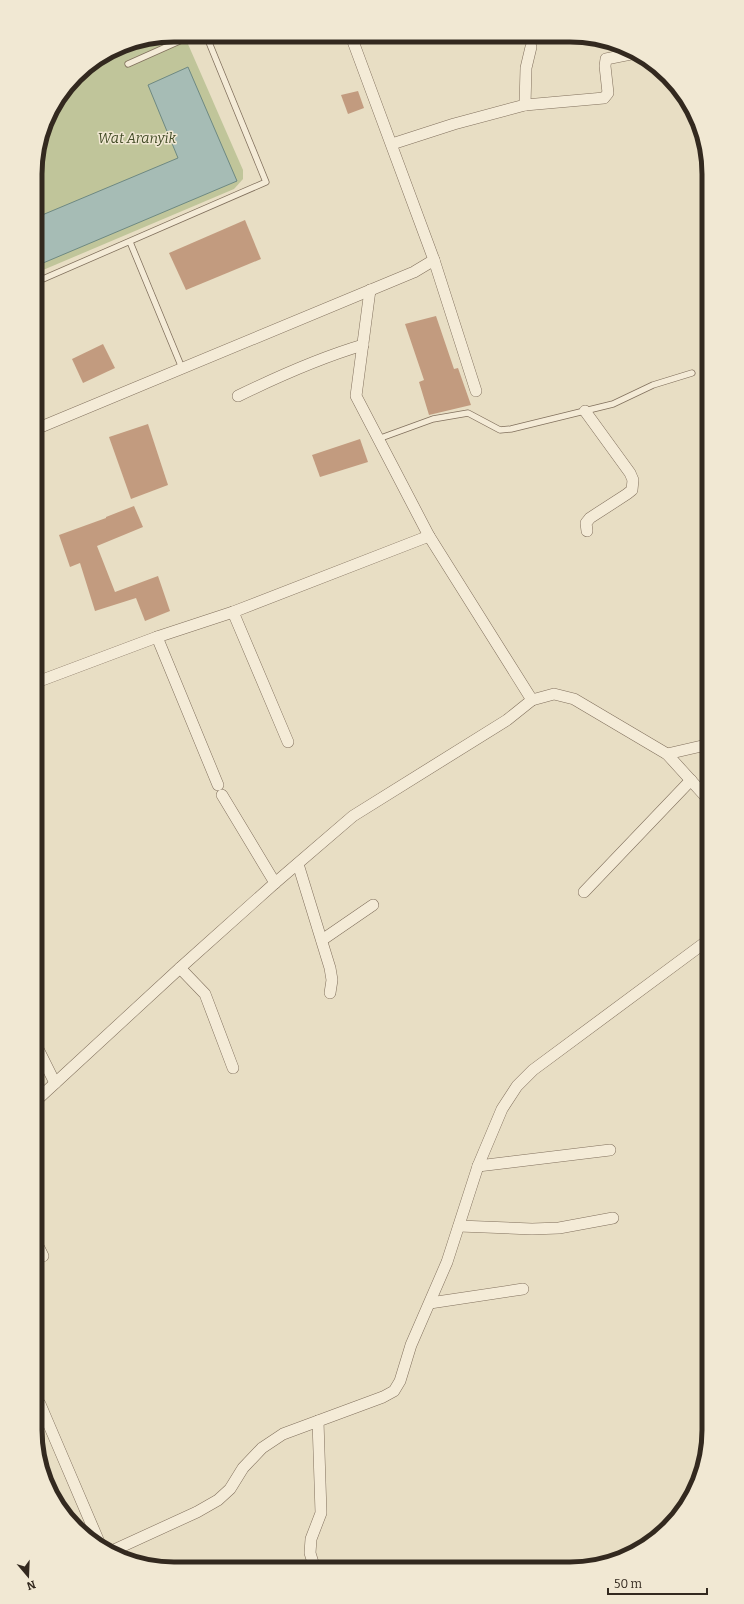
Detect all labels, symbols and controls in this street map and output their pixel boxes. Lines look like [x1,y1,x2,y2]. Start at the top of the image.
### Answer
park label: Wat Aranyik [98,130,177,147]
north arrow [8,1556,48,1596]
scale bar [608,1570,707,1596]
text: N [24,1577,37,1593]
text: 50 m [614,1577,643,1591]

